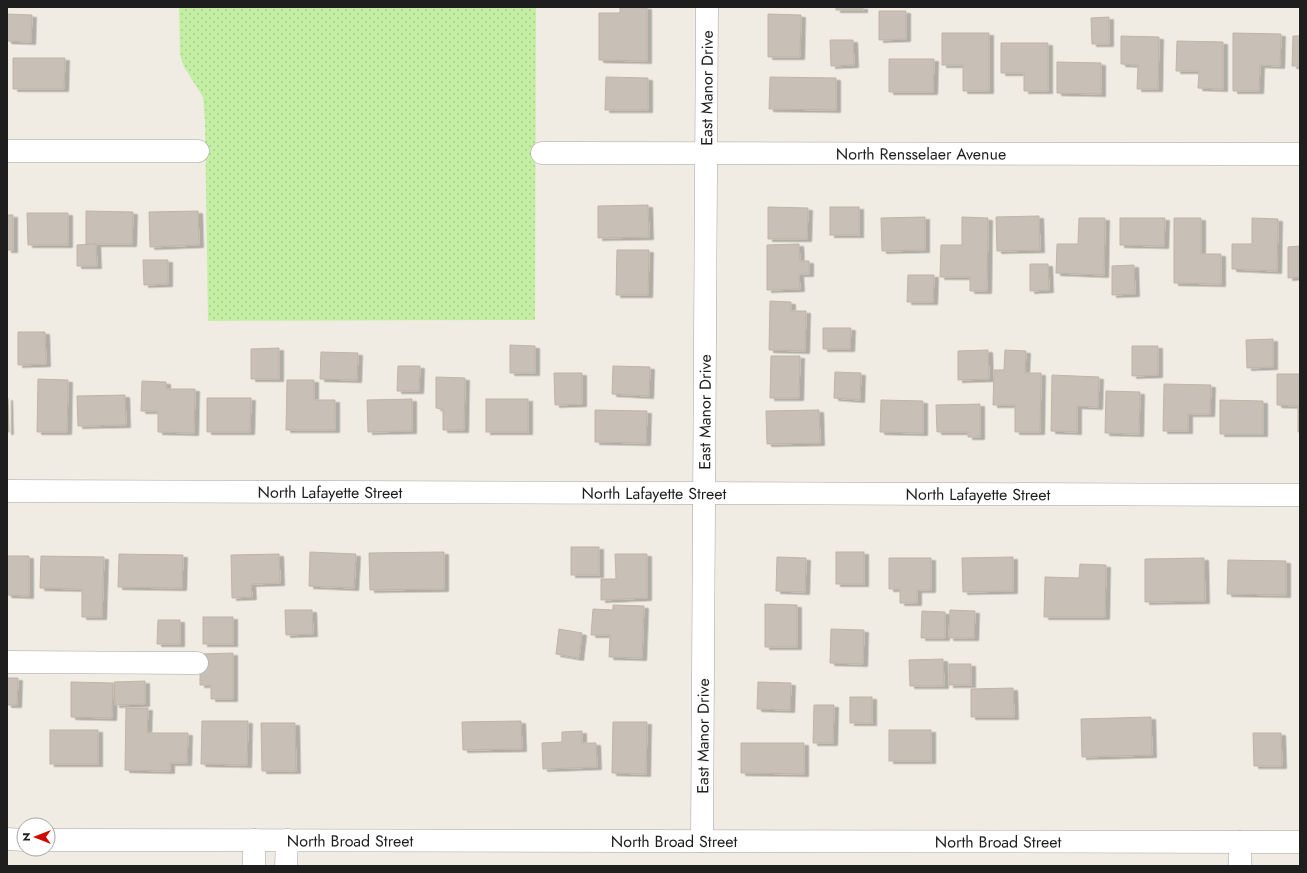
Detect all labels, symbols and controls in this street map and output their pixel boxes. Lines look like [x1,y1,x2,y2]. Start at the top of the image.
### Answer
street label: East Manor Drive [695,30,718,146]
street label: North Rensselaer Avenue [836,142,1006,165]
street label: East Manor Drive [693,354,716,470]
street label: North Lafayette Street [258,480,403,504]
street label: North Lafayette Street [582,481,727,505]
street label: North Lafayette Street [906,482,1051,506]
street label: East Manor Drive [691,678,714,794]
north arrow [16,817,56,857]
street label: North Broad Street [287,829,413,852]
street label: North Broad Street [611,829,737,853]
street label: North Broad Street [935,830,1061,853]
text: N [18,833,34,841]

